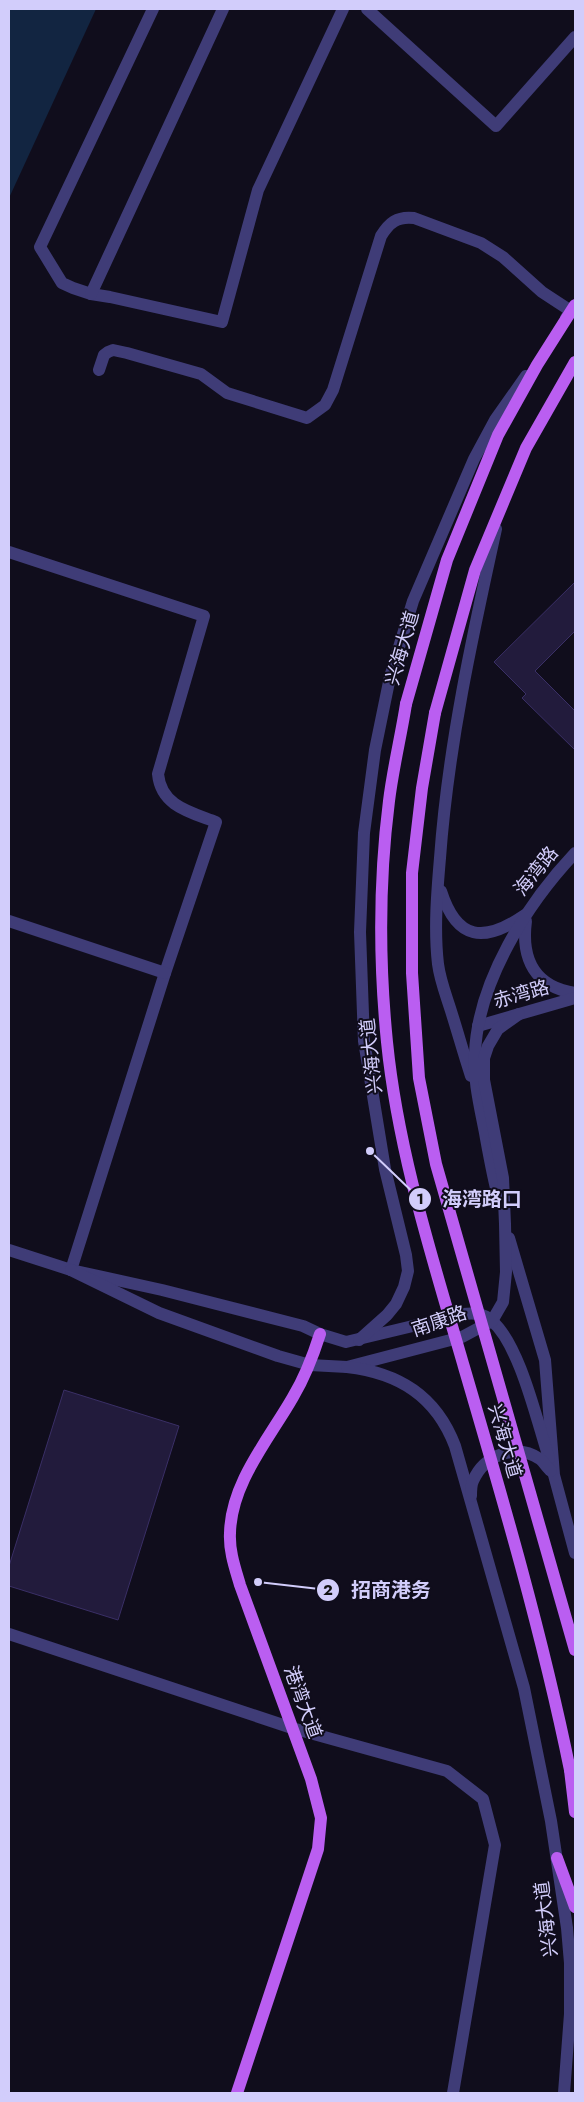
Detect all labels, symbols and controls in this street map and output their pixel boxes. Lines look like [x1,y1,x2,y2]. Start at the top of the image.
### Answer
street label: 兴海大道 [379,608,425,688]
street label: 海湾路 [508,840,564,902]
street label: 赤湾路 [490,973,552,1015]
street label: 兴海大道 [354,1017,388,1095]
callout: 海湾路口 [407,1181,532,1216]
text: 海湾路口 [442,1185,522,1214]
text: 1 [416,1188,424,1210]
street label: 南康路 [408,1299,470,1343]
street label: 兴海大道 [482,1401,528,1481]
callout: 招商港务 [316,1572,441,1607]
text: 招商港务 [351,1576,431,1605]
text: 2 [323,1579,333,1601]
street label: 港湾大道 [277,1662,329,1742]
street label: 兴海大道 [528,1880,564,1958]

